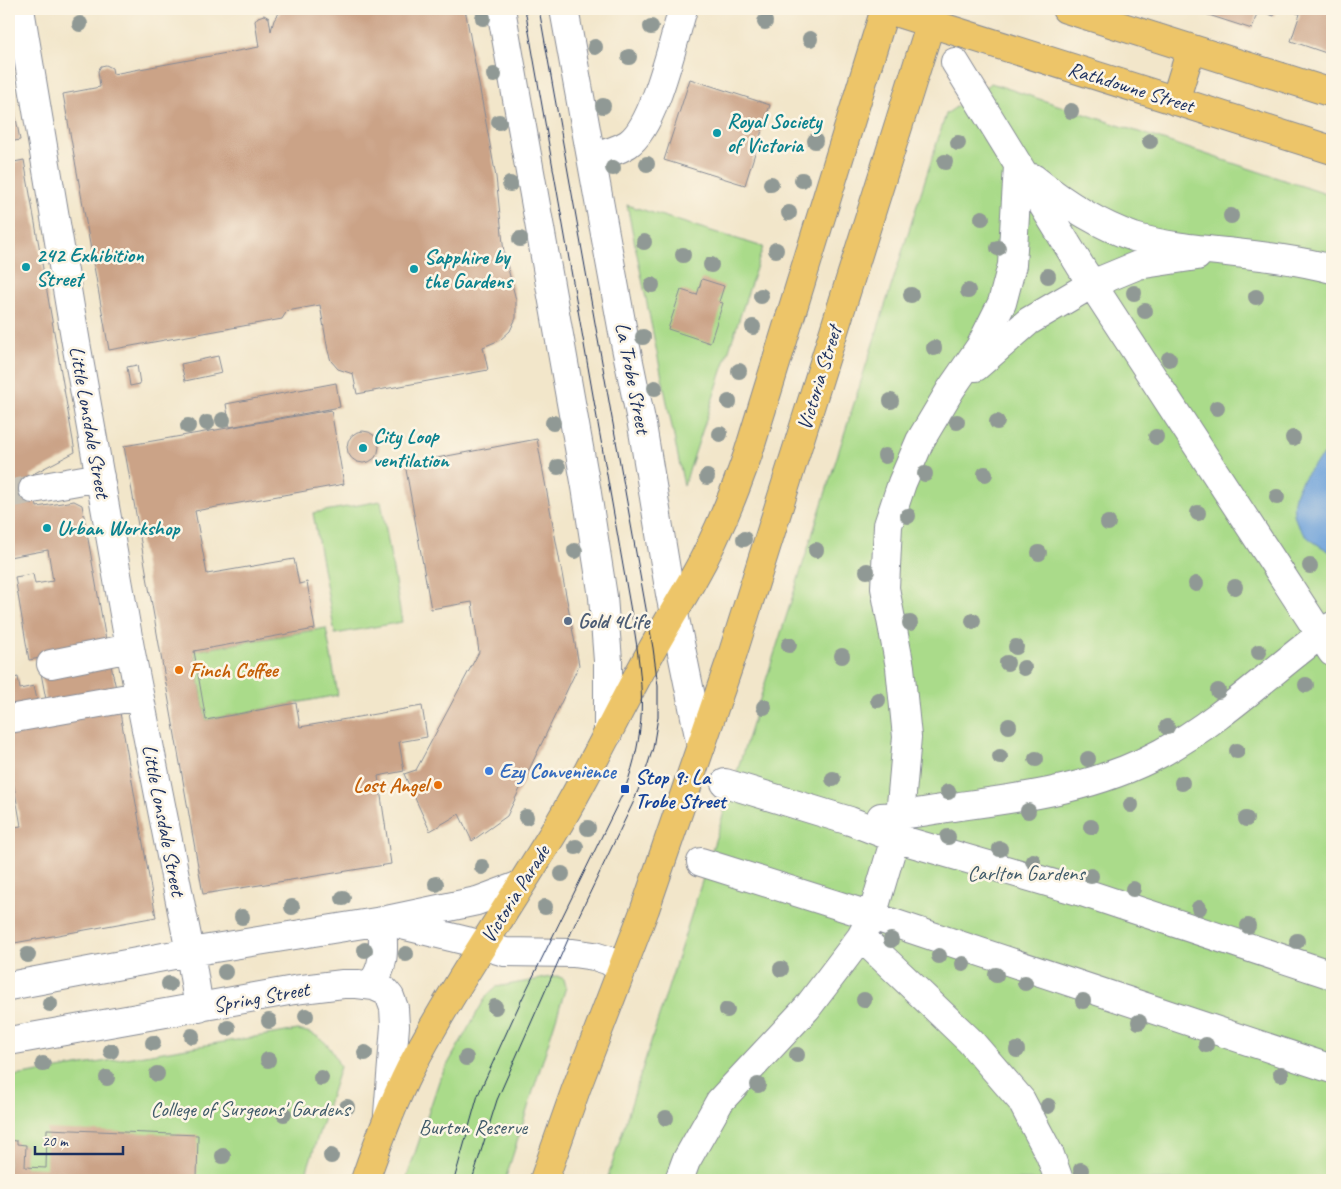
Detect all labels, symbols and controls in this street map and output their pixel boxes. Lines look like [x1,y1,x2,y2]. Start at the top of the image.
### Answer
street label: Rathdowne Street [1065,56,1199,119]
place label: Royal Society of Victoria [727,108,823,158]
marker: Royal Society of Victoria [711,127,723,139]
place label: 242 Exhibition Street [36,242,144,292]
place label: Sapphire by the Gardens [424,244,514,294]
marker: 242 Exhibition Street [20,261,32,273]
marker: Sapphire by the Gardens [408,263,420,275]
street label: La Trobe Street [609,320,657,438]
street label: Victoria Street [791,320,848,433]
street label: Little Lonsdale Street [64,344,116,502]
place label: City Loop ventilation [373,423,450,473]
marker: City Loop ventilation [357,442,369,454]
place label: Urban Workshop [57,515,181,541]
marker: Urban Workshop [41,522,53,534]
place label: Gold 4Life [578,608,651,634]
marker: Gold 4Life [562,615,574,627]
place label: Finch Coffee [189,657,280,683]
marker: Finch Coffee [173,664,185,676]
street label: Little Lonsdale Street [137,742,192,900]
place label: Ezy Convenience [499,758,618,785]
place label: Stop 9: La Trobe Street [635,764,728,814]
marker: Ezy Convenience [483,765,495,777]
place label: Lost Angel [353,772,432,798]
marker: Lost Angel [432,779,444,791]
marker: Stop 9: La Trobe Street [619,783,631,795]
street label: Victoria Parade [475,839,556,948]
park label: Carlton Gardens [967,860,1086,886]
street label: Spring Street [211,975,313,1018]
park label: College of Surgeons' Gardens [150,1096,351,1122]
park label: Burton Reserve [419,1114,528,1140]
scale bar [35,1124,122,1156]
text: 20 m [42,1132,69,1151]

